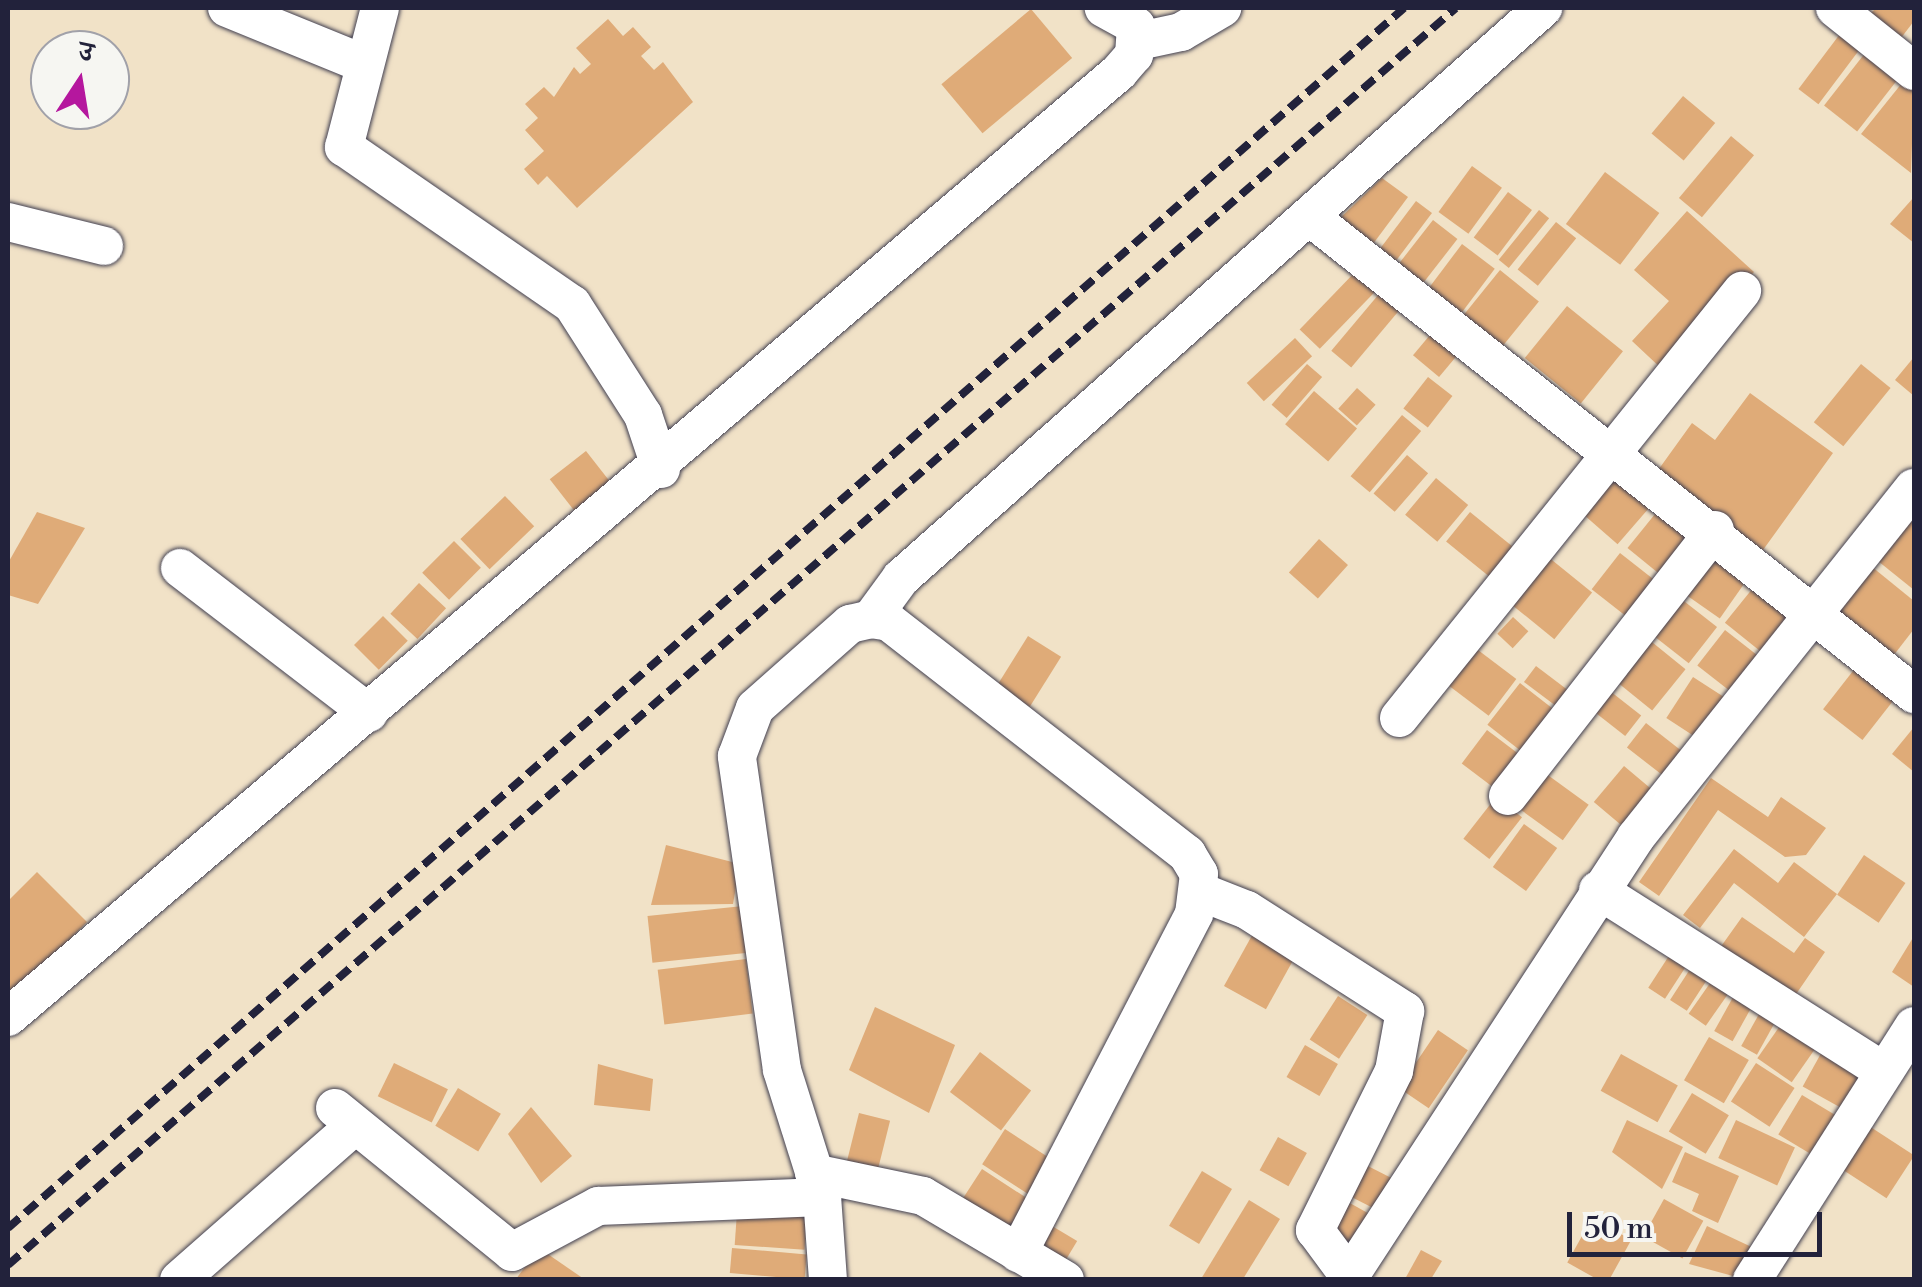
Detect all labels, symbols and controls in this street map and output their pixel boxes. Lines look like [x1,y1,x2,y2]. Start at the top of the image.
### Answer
north arrow [30,30,130,130]
text: उ [75,34,97,71]
scale bar [1572,1192,1827,1254]
text: 50 m [1584,1210,1653,1248]

